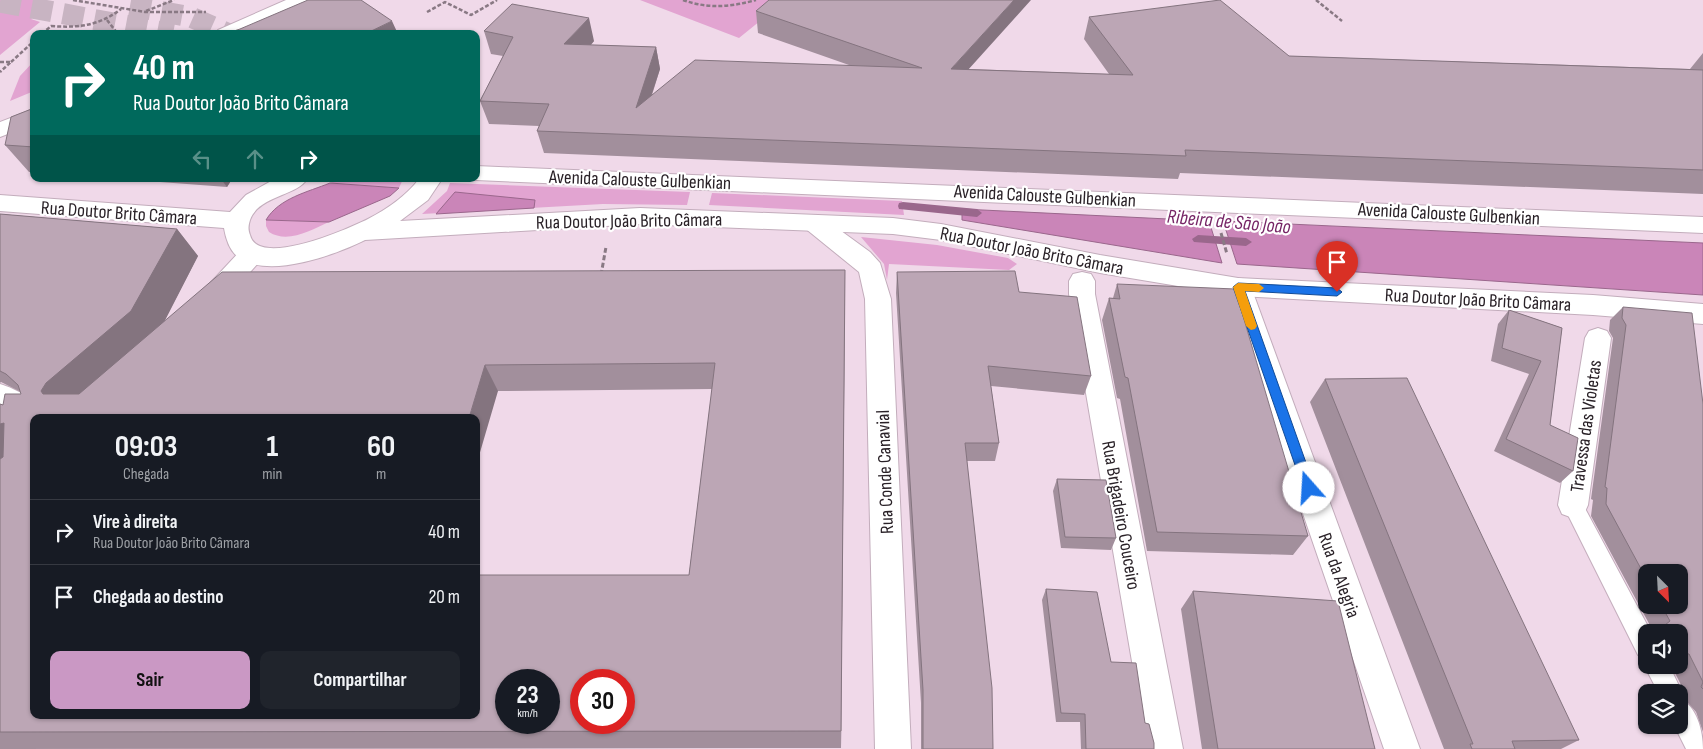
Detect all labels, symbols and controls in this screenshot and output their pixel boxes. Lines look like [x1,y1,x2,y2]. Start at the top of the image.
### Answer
text: 40 m [133,47,195,90]
icon: right [50,50,115,115]
text: Rua Doutor João Brito Câmara [133,90,349,117]
icon: left [188,145,216,173]
icon: ahead [241,145,269,173]
icon: right [294,145,322,173]
street label: Avenida Calouste Gulbenkian [547,166,731,195]
street label: Avenida Calouste Gulbenkian [952,180,1137,213]
street label: Rua Doutor Brito Câmara [40,197,198,230]
street label: Avenida Calouste Gulbenkian [1356,198,1541,231]
water label: Ribeira de São João [1166,205,1292,239]
street label: Rua Doutor João Brito Câmara [536,208,722,235]
street label: Rua Doutor João Brito Câmara [938,222,1125,281]
pin [1316,241,1358,292]
icon: arrive [1323,248,1351,276]
street label: Rua Doutor João Brito Câmara [1384,284,1572,317]
street label: Travessa das Violetas [1566,358,1607,494]
street label: Rua Conde Canavial [872,410,899,534]
text: 09:03 [115,429,178,465]
text: 1 [266,429,278,465]
text: 60 [367,429,395,465]
street label: Rua Brigadeiro Couceiro [1096,439,1145,592]
position arrow [1282,461,1334,513]
text: Chegada [123,465,169,484]
text: min [262,465,282,484]
text: m [376,465,386,484]
text: Vire à direita [93,511,177,534]
icon: right [50,518,78,546]
text: 40 m [428,521,460,544]
street label: Rua da Alegria [1313,530,1365,621]
text: Rua Doutor João Brito Câmara [93,534,250,553]
north arrow [1638,564,1688,614]
map controls [1638,564,1688,734]
icon: arrive [50,583,78,611]
text: Chegada ao destino [93,586,223,609]
text: 20 m [428,586,460,609]
button: sound [1638,624,1688,674]
button: Sair [50,651,250,709]
button: Compartilhar [260,651,460,709]
speed limit sign: 30 [570,669,635,734]
text: 23 [516,680,539,711]
button: layers [1638,684,1688,734]
text: km/h [517,706,538,721]

